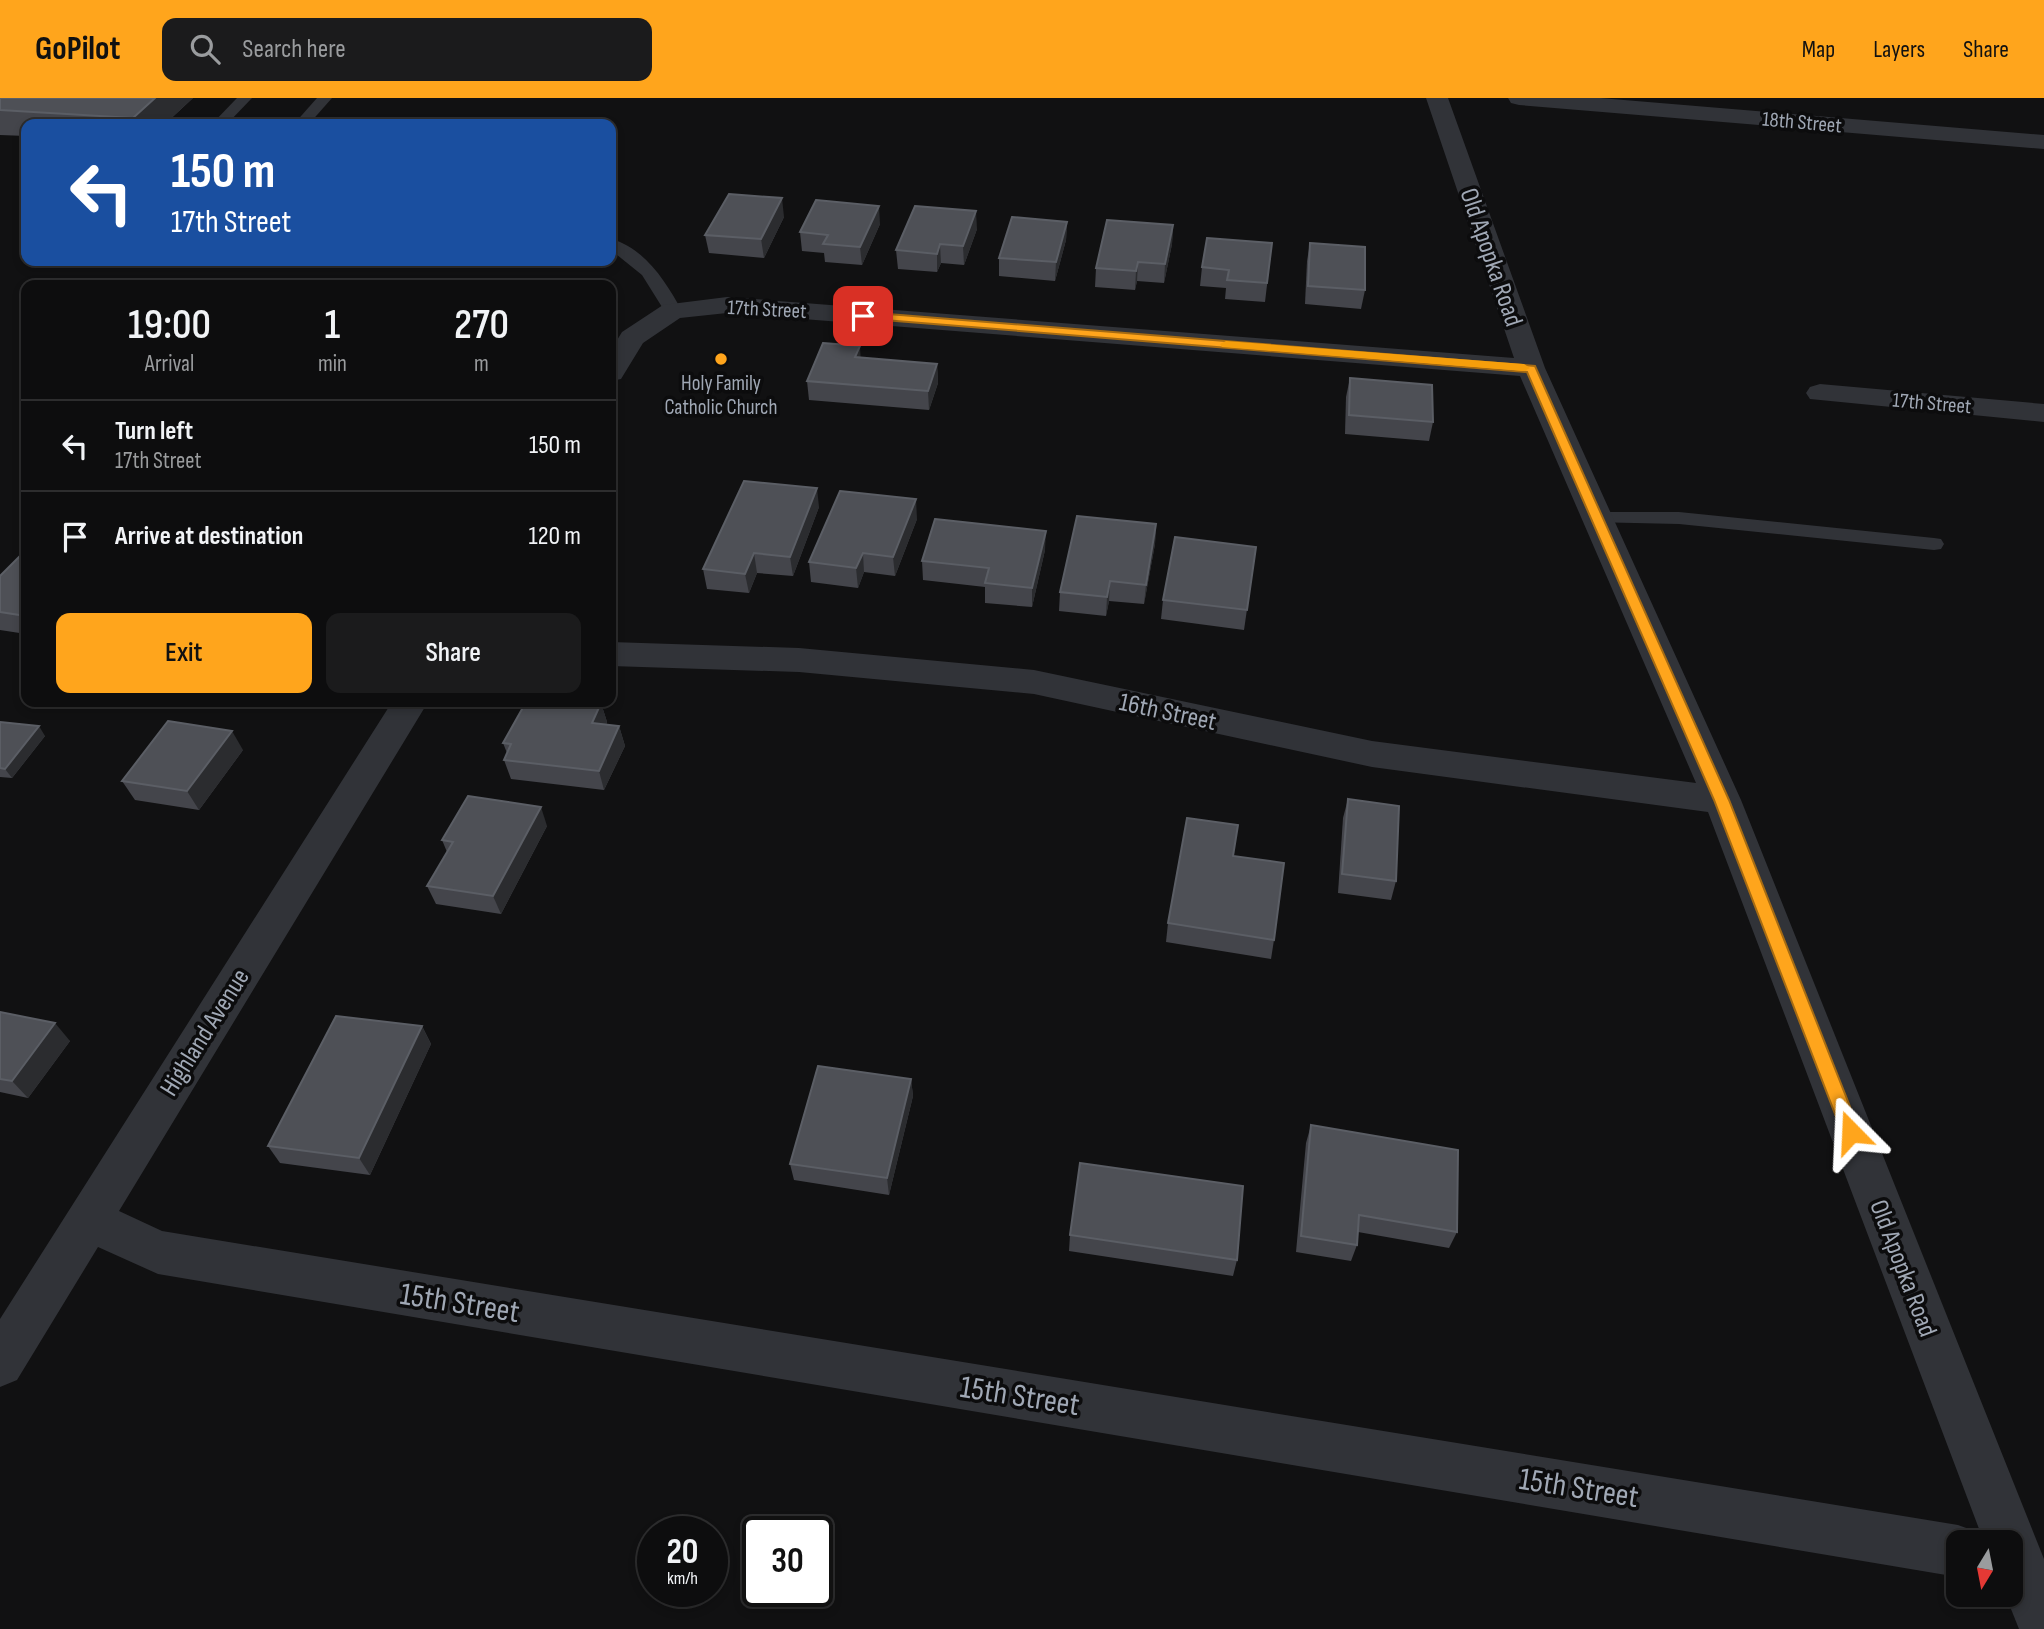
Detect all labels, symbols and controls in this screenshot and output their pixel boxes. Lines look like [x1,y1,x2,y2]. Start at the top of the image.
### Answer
search box [162,18,652,81]
text: GoPilot [35,29,120,69]
icon: search [186,30,224,68]
text: Search here [242,34,346,65]
text: Map [1802,35,1835,64]
text: Layers [1873,35,1925,64]
text: Share [1963,35,2009,64]
street label: 18th Street [1761,107,1843,138]
text: 150 m [171,143,275,202]
icon: left [56,147,147,238]
street label: Old Apopka Road [1452,184,1529,331]
text: 17th Street [171,203,291,242]
pin [833,286,893,346]
street label: 17th Street [727,295,807,324]
icon: arrive [844,297,882,335]
text: 19:00 [128,300,211,351]
text: 1 [325,300,340,351]
text: 270 [454,300,509,351]
text: Arrival [145,350,194,378]
text: min [318,350,347,378]
text: m [474,350,489,378]
marker: Holy Family Catholic Church [713,351,729,367]
place label: Holy Family Catholic Church [664,371,778,420]
street label: 17th Street [1892,388,1972,419]
text: Turn left [115,416,193,447]
icon: left [56,427,94,465]
text: 150 m [529,430,581,461]
text: 17th Street [115,447,201,475]
icon: arrive [56,518,94,556]
text: Arrive at destination [115,521,303,552]
text: 120 m [528,521,581,552]
button: Exit [56,613,312,693]
button: Share [326,613,581,693]
street label: 16th Street [1116,687,1219,738]
street label: Highland Avenue [154,963,257,1102]
position arrow [1814,1095,1888,1169]
street label: Old Apopka Road [1862,1196,1943,1341]
street label: 15th Street [397,1275,522,1332]
street label: 15th Street [957,1368,1082,1425]
street label: 15th Street [1516,1460,1641,1517]
speed limit sign: 30 [742,1516,833,1607]
north arrow [1946,1530,2023,1606]
map controls [1946,1530,2023,1607]
text: 20 [667,1531,699,1574]
text: km/h [667,1568,698,1589]

